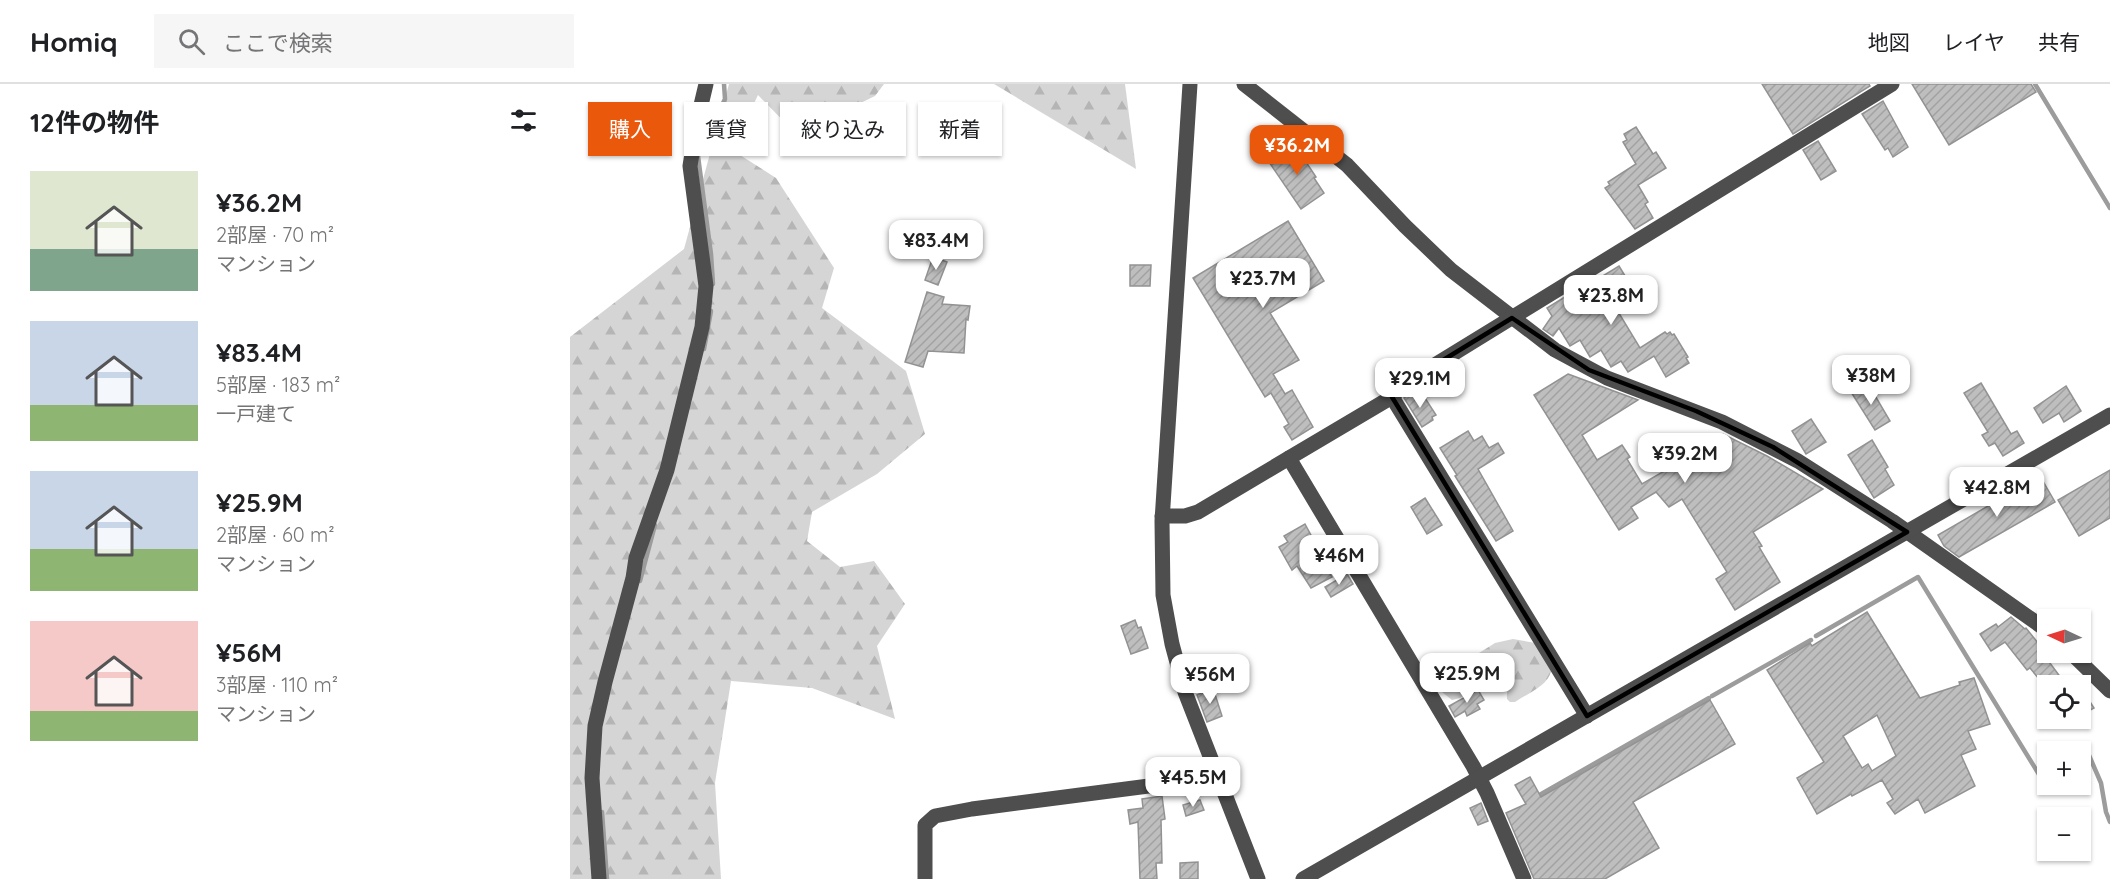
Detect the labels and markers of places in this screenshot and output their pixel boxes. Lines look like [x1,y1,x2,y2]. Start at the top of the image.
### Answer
pin: ¥36.2M [1248,125,1346,176]
pin: ¥83.4M [887,220,985,271]
pin: ¥23.7M [1214,258,1312,309]
pin: ¥23.8M [1562,275,1660,326]
pin: ¥38M [1835,355,1907,406]
pin: ¥29.1M [1371,358,1469,409]
pin: ¥39.2M [1636,433,1734,484]
pin: ¥42.8M [1948,467,2046,518]
pin: ¥46M [1303,535,1375,586]
pin: ¥25.9M [1418,653,1516,704]
pin: ¥56M [1174,654,1246,705]
pin: ¥45.5M [1144,757,1242,808]

